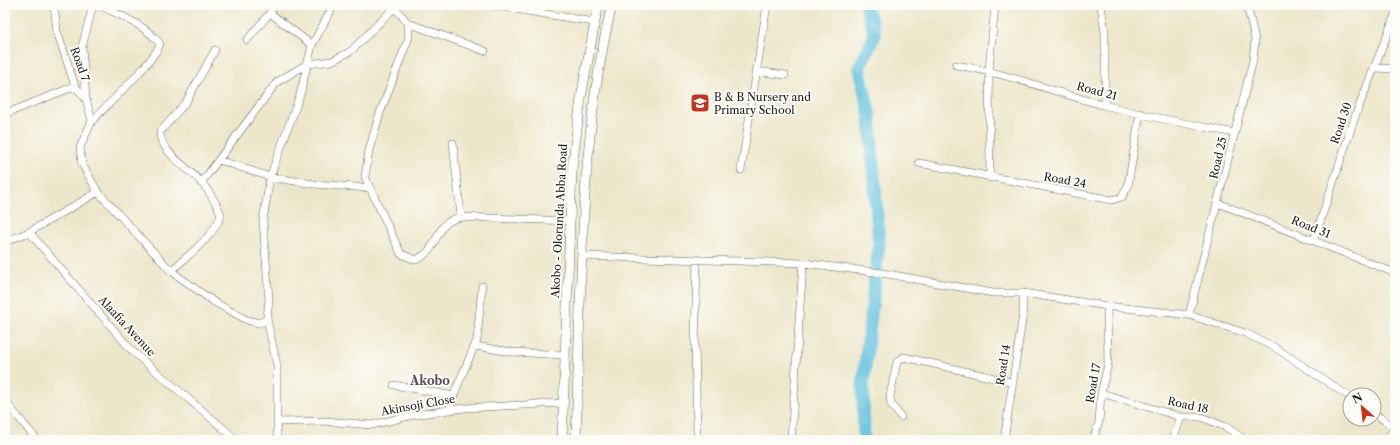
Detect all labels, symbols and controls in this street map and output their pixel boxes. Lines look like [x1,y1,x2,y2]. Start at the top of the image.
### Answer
street label: Road 7 [67,45,93,84]
street label: Road 21 [1075,79,1119,103]
place label: B & B Nursery and Primary School [714,90,811,117]
school or university icon: B & B Nursery and Primary School [689,92,711,114]
street label: Road 30 [1327,100,1355,146]
street label: Road 25 [1206,136,1230,180]
street label: Akobo - Olorunda Abba Road [548,143,570,300]
street label: Road 24 [1043,169,1087,191]
street label: Road 31 [1289,213,1333,241]
street label: Alaafia Avenue [95,292,158,359]
street label: Road 14 [993,344,1013,386]
street label: Road 17 [1083,361,1103,404]
district label: Akobo [409,373,450,388]
north arrow [1342,387,1382,427]
text: N [1350,390,1365,407]
street label: Akinsoji Close [379,392,456,419]
street label: Road 18 [1166,394,1210,416]

